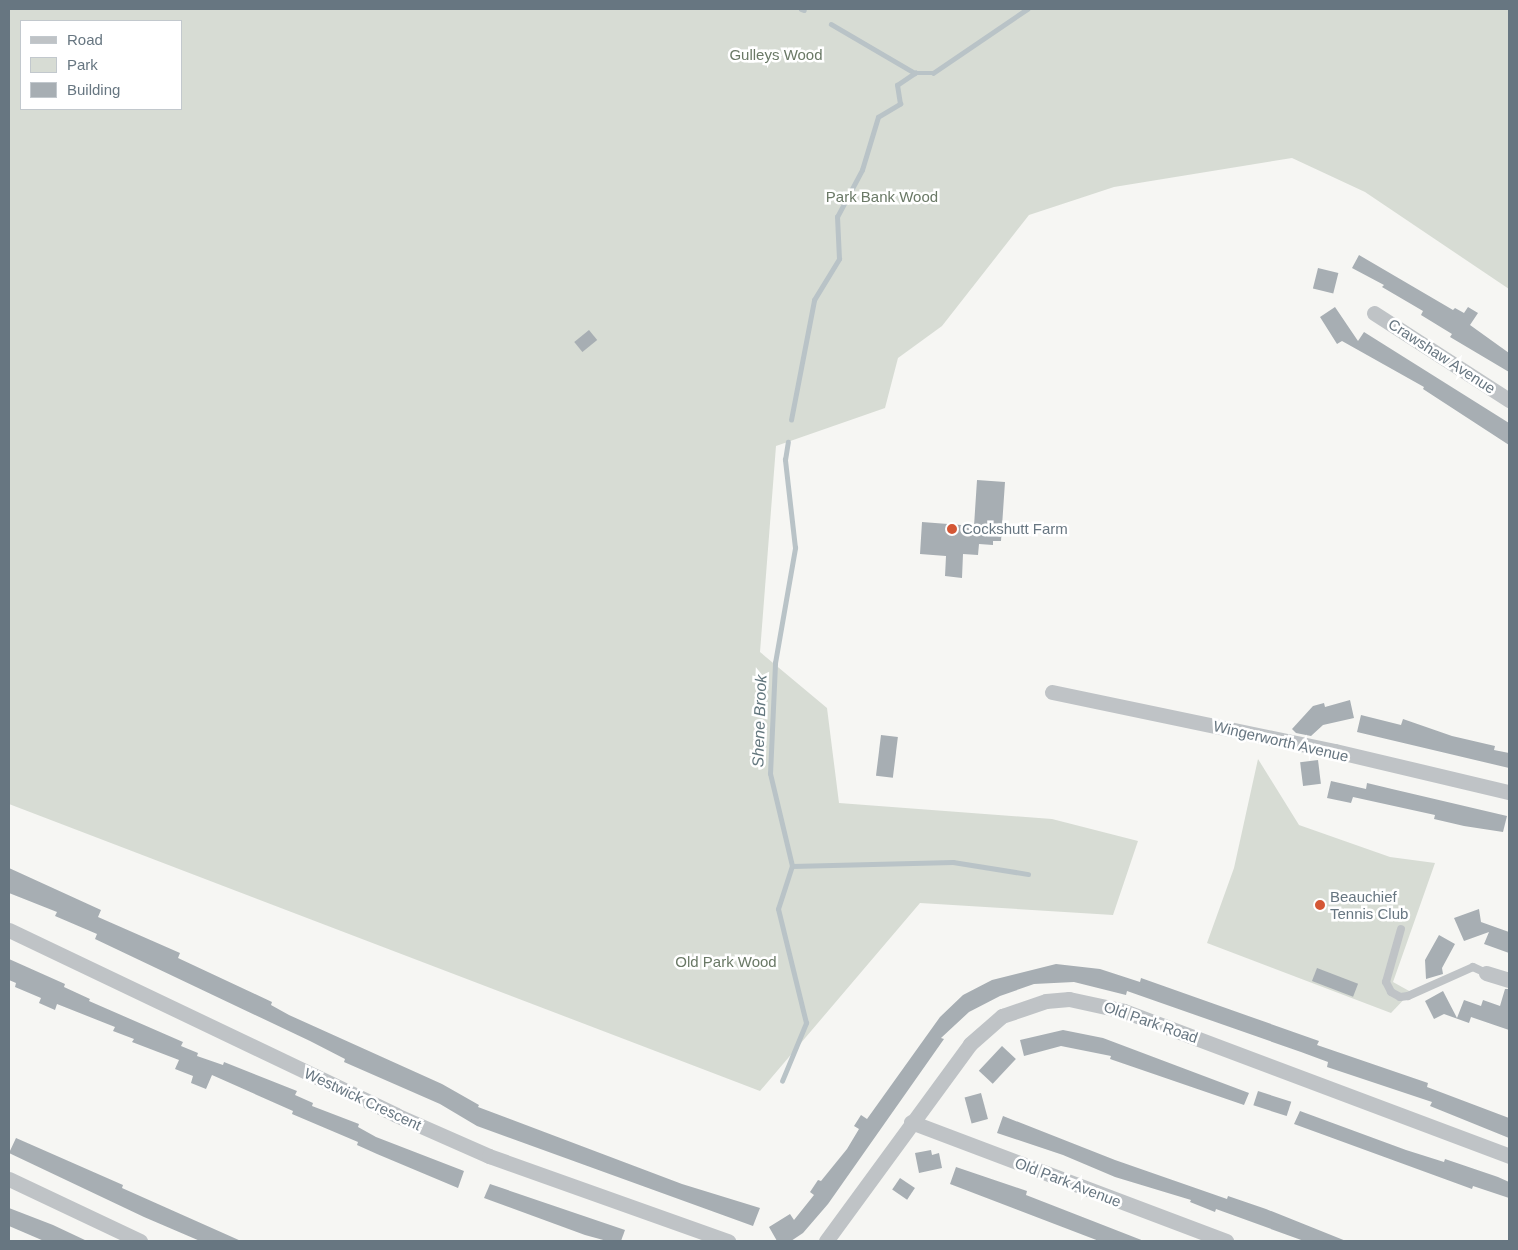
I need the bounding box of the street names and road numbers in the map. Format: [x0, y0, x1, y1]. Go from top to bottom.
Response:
street label: Crawshaw Avenue [1385, 314, 1499, 398]
street label: Wingerworth Avenue [1211, 717, 1351, 765]
street label: Old Park Road [1102, 997, 1200, 1047]
street label: Westwick Crescent [302, 1064, 424, 1134]
street label: Old Park Avenue [1012, 1153, 1124, 1211]

